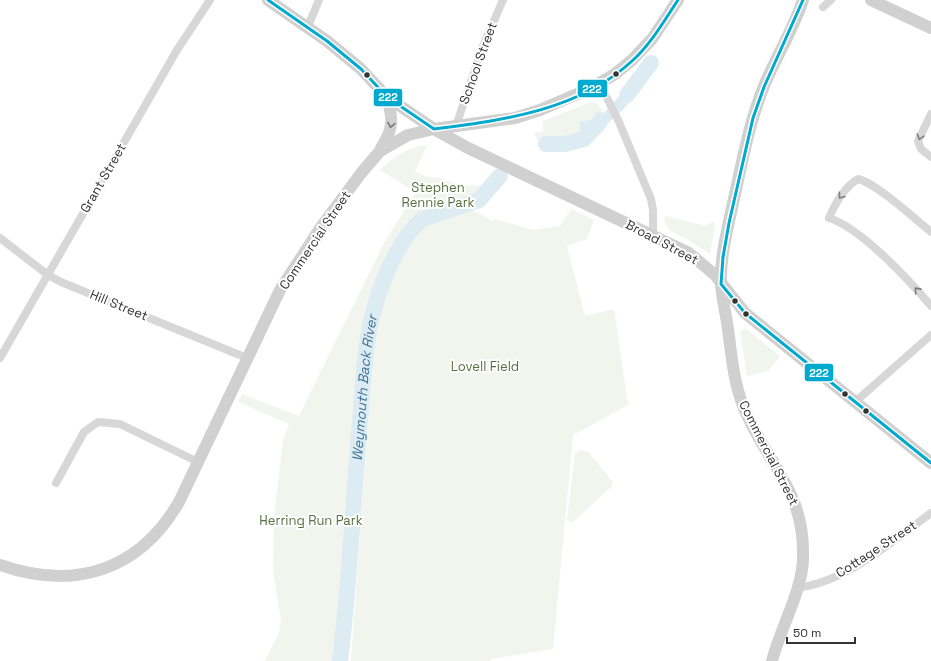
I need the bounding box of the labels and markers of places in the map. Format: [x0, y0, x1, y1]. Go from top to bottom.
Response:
unlabelled marker [611, 69, 621, 79]
unlabelled marker [362, 70, 372, 80]
unlabelled marker [730, 296, 740, 306]
unlabelled marker [741, 309, 751, 319]
unlabelled marker [840, 389, 850, 399]
unlabelled marker [861, 406, 871, 416]

